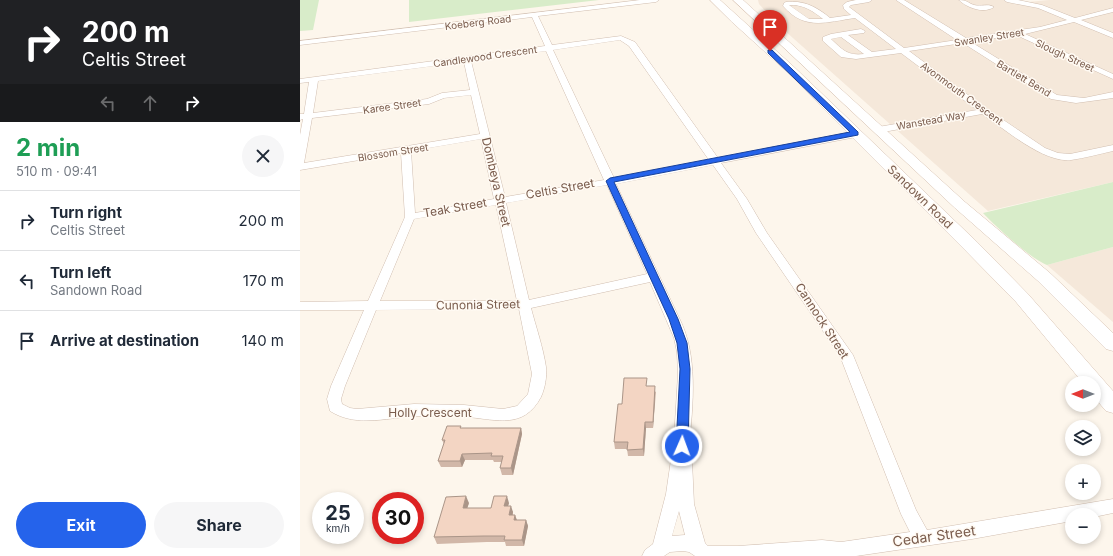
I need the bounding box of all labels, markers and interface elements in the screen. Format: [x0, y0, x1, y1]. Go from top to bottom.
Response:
pin [753, 10, 787, 51]
street label: Koeberg Road [444, 12, 512, 32]
text: 200 m [82, 15, 170, 49]
icon: right [16, 16, 68, 68]
icon: arrive [759, 16, 781, 38]
street label: Swanley Street [953, 25, 1026, 48]
street label: Slough Street [1034, 36, 1097, 74]
street label: Candlewood Crescent [432, 43, 538, 69]
text: Celtis Street [82, 49, 186, 70]
street label: Bartlett Bend [995, 57, 1053, 99]
street label: Avonmouth Crescent [918, 59, 1006, 127]
icon: left [97, 92, 119, 114]
icon: ahead [139, 92, 161, 114]
icon: right [181, 92, 203, 114]
street label: Karee Street [362, 96, 423, 116]
street label: Wanstead Way [895, 108, 967, 132]
text: 2 min [16, 133, 80, 162]
button: close [242, 135, 284, 177]
street label: Dombeya Street [479, 136, 514, 228]
street label: Blossom Street [357, 140, 430, 164]
street label: Sandown Road [885, 162, 956, 232]
text: 510 m · 09:41 [16, 163, 97, 179]
street label: Celtis Street [525, 175, 595, 202]
street label: Teak Street [422, 195, 488, 220]
text: Turn right [50, 203, 122, 222]
icon: right [16, 210, 38, 232]
text: 200 m [239, 211, 284, 230]
text: Celtis Street [50, 222, 125, 238]
text: Turn left [50, 263, 111, 282]
icon: left [16, 270, 38, 292]
text: 170 m [243, 271, 284, 290]
street label: Cannock Street [792, 280, 853, 362]
text: Sandown Road [50, 282, 142, 298]
street label: Cunonia Street [436, 296, 520, 313]
icon: arrive [16, 330, 38, 352]
text: Arrive at destination [50, 331, 199, 350]
text: 140 m [241, 331, 284, 350]
north arrow [1065, 376, 1101, 412]
map controls [1065, 376, 1101, 544]
street label: Holly Crescent [388, 405, 472, 420]
button: layers [1065, 420, 1101, 456]
position arrow [661, 425, 703, 467]
button: + [1065, 464, 1101, 500]
speed limit sign: 30 [372, 492, 424, 544]
text: 25 [325, 501, 351, 525]
button: Exit [16, 502, 146, 548]
button: Share [154, 502, 284, 548]
button: − [1065, 508, 1101, 544]
street label: Cedar Street [891, 521, 977, 550]
text: km/h [326, 522, 350, 534]

